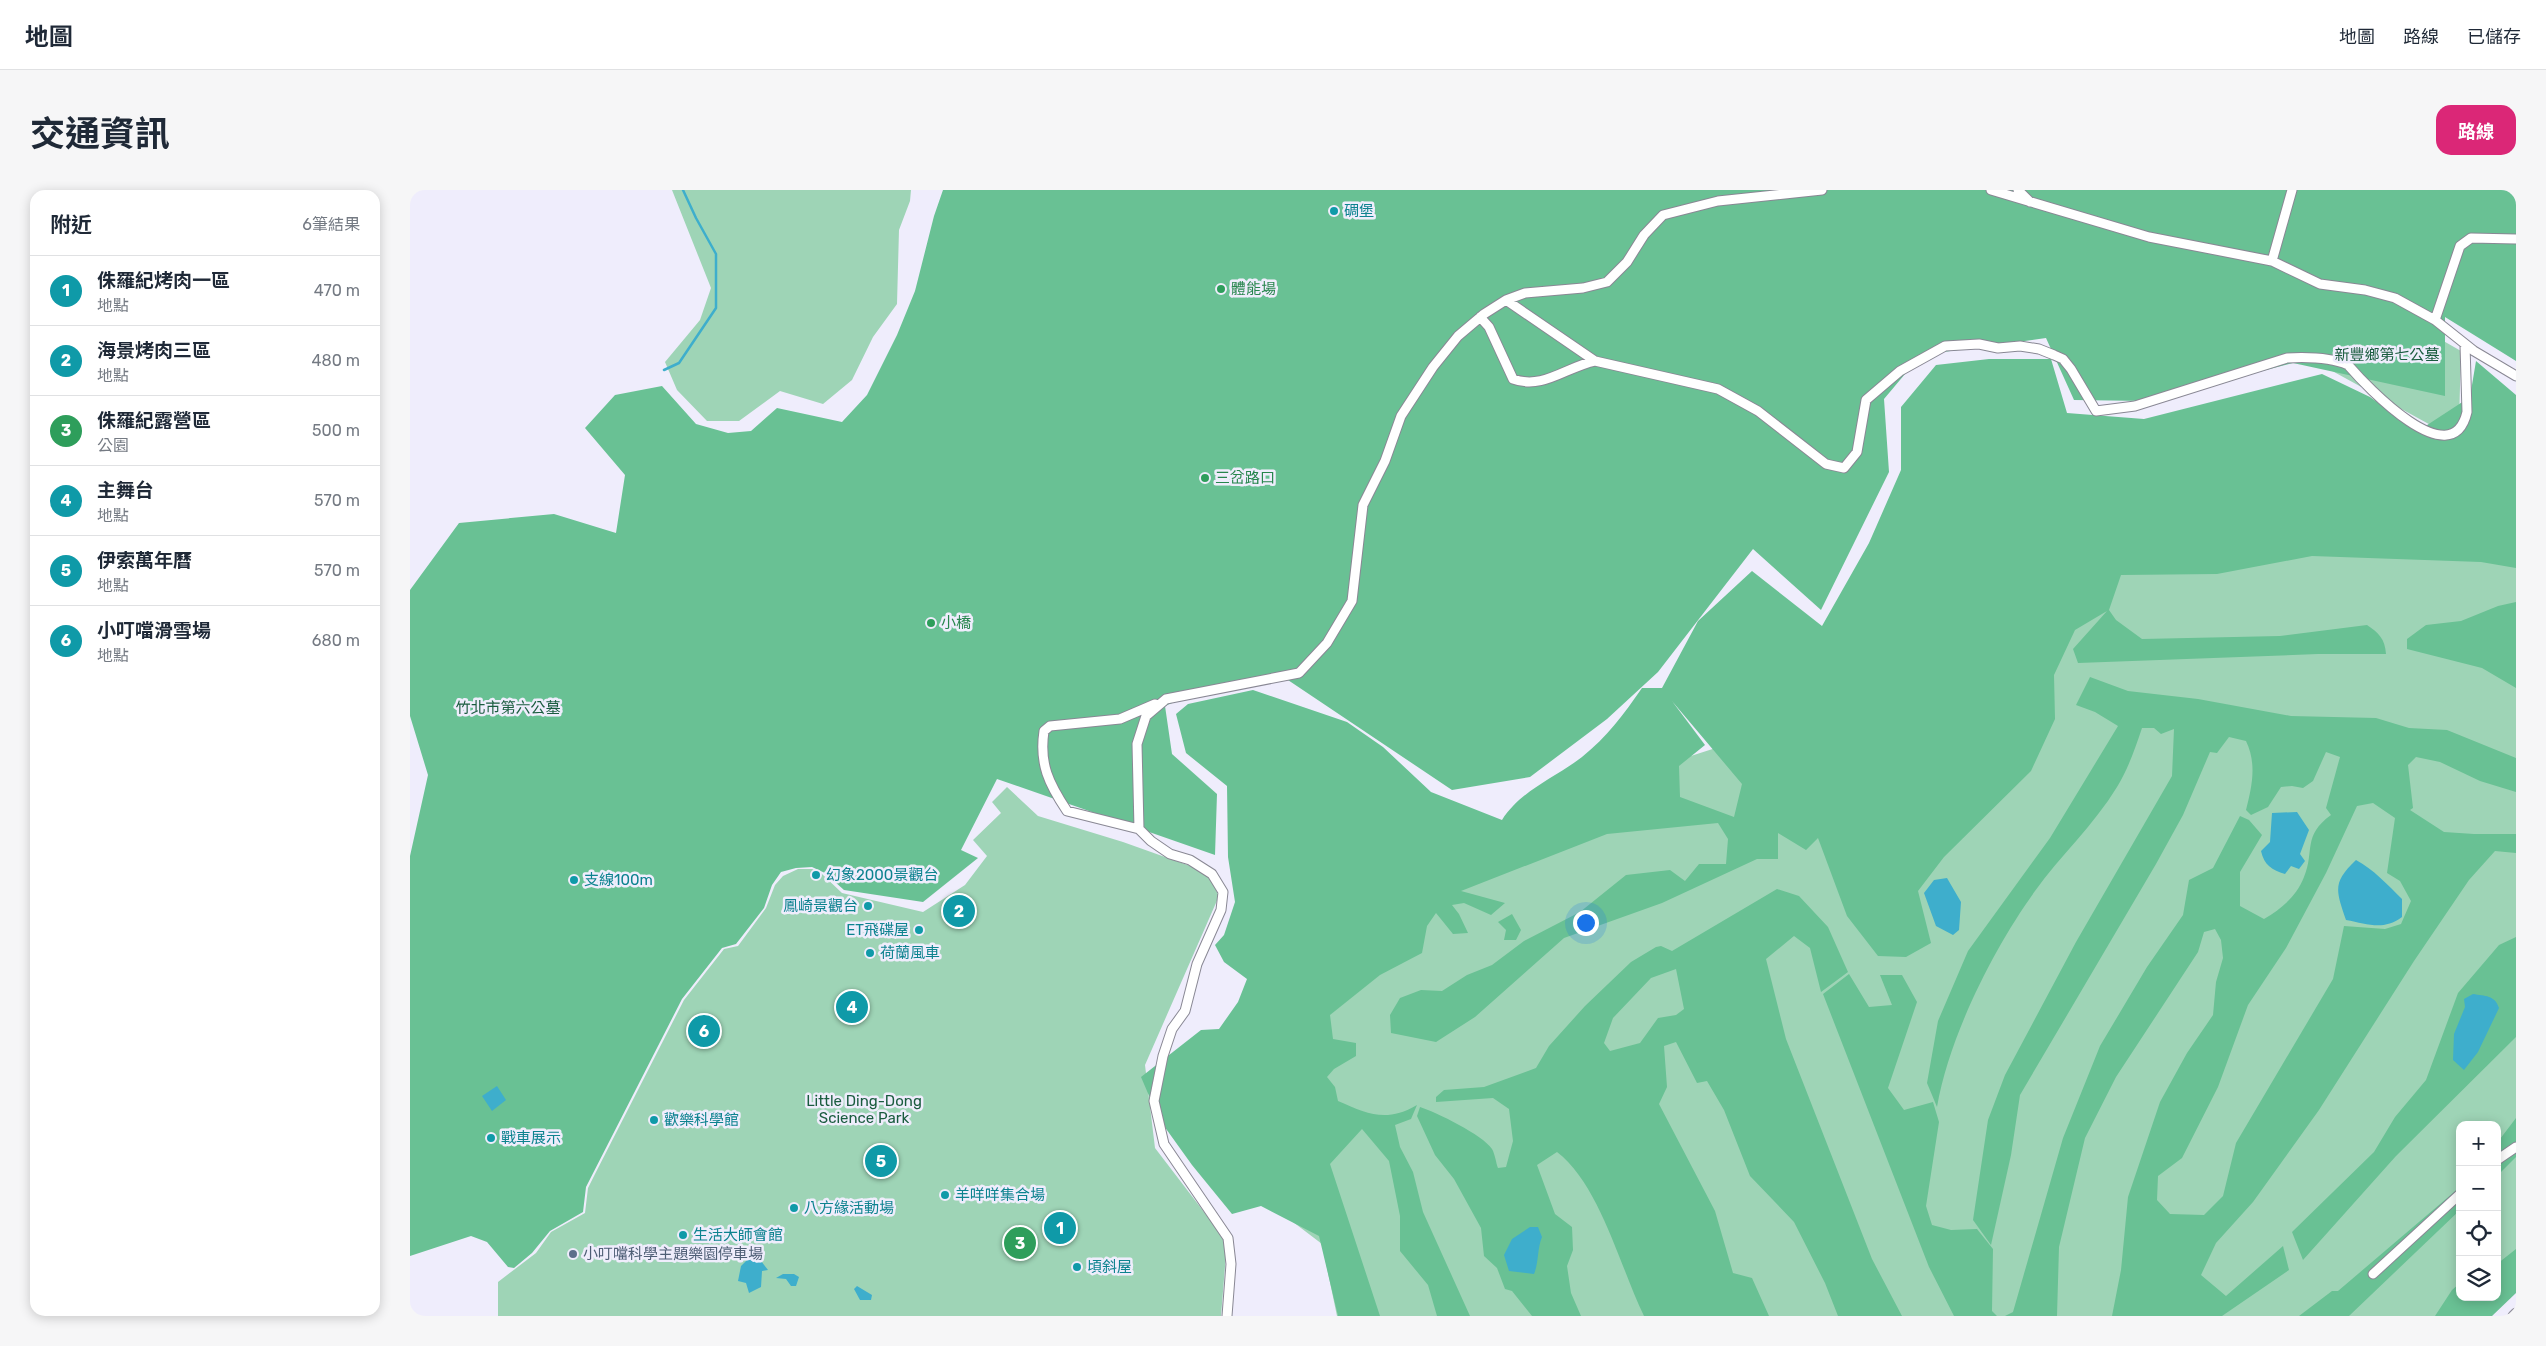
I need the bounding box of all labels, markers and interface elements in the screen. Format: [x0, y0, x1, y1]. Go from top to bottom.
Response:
text: 地圖 [25, 23, 73, 51]
text: 地圖 [2339, 26, 2375, 48]
text: 路線 [2403, 26, 2439, 48]
text: 已儲存 [2467, 26, 2521, 48]
button: 路線 [2436, 105, 2516, 155]
text: 交通資訊 [30, 113, 170, 155]
place label: 碉堡 [1344, 202, 1374, 220]
marker: 碉堡 [1328, 205, 1340, 217]
text: 附近 [50, 212, 92, 237]
text: 6筆結果 [302, 215, 360, 234]
text: 侏羅紀烤肉一區 [97, 269, 230, 292]
place label: 體能場 [1231, 280, 1276, 298]
text: 1 [62, 281, 70, 300]
text: 470 m [314, 281, 360, 300]
marker: 體能場 [1215, 283, 1227, 295]
text: 地點 [97, 296, 129, 315]
text: 海景烤肉三區 [97, 339, 211, 362]
park label: 新豐鄉第七公墓 [2334, 346, 2440, 364]
text: 2 [61, 351, 71, 370]
text: 480 m [312, 351, 360, 370]
text: 地點 [97, 366, 129, 385]
text: 侏羅紀露營區 [97, 409, 211, 432]
text: 3 [61, 421, 71, 440]
text: 500 m [312, 421, 360, 440]
text: 公園 [97, 436, 129, 455]
place label: 三岔路口 [1215, 469, 1275, 487]
marker: 三岔路口 [1199, 472, 1211, 484]
text: 主舞台 [97, 479, 154, 502]
text: 4 [61, 491, 71, 510]
text: 570 m [314, 491, 360, 510]
text: 地點 [97, 506, 129, 525]
text: 伊索萬年曆 [97, 549, 192, 572]
text: 5 [61, 561, 71, 580]
text: 570 m [314, 561, 360, 580]
text: 地點 [97, 576, 129, 595]
place label: 小橋 [941, 614, 971, 632]
marker: 小橋 [925, 617, 937, 629]
text: 小叮噹滑雪場 [97, 619, 211, 642]
text: 6 [61, 631, 71, 650]
text: 680 m [312, 631, 360, 650]
text: 地點 [97, 646, 129, 665]
park label: 竹北市第六公墓 [455, 699, 561, 717]
place label: 幻象2000景觀台 [826, 866, 938, 884]
marker: 幻象2000景觀台 [810, 869, 822, 881]
place label: 支線100m [584, 871, 653, 889]
marker: 支線100m [568, 874, 580, 886]
pin: 2 [943, 892, 975, 930]
place label: 鳳崎景觀台 [783, 897, 858, 915]
marker: 鳳崎景觀台 [862, 900, 874, 912]
your location [1573, 910, 1599, 936]
place label: ET飛碟屋 [846, 921, 909, 939]
marker: ET飛碟屋 [913, 924, 925, 936]
place label: 荷蘭風車 [880, 944, 940, 962]
marker: 荷蘭風車 [864, 947, 876, 959]
pin: 4 [836, 988, 868, 1026]
pin: 6 [688, 1012, 720, 1050]
park label: Little Ding-Dong Science Park [806, 1092, 922, 1127]
place label: 歡樂科學館 [664, 1111, 739, 1129]
marker: 歡樂科學館 [648, 1114, 660, 1126]
map controls [2456, 1121, 2501, 1301]
button: + [2456, 1121, 2501, 1166]
place label: 戰車展示 [501, 1129, 561, 1147]
marker: 戰車展示 [485, 1132, 497, 1144]
pin: 5 [865, 1142, 897, 1180]
button: − [2456, 1166, 2501, 1211]
place label: 羊咩咩集合場 [955, 1186, 1045, 1204]
marker: 羊咩咩集合場 [939, 1189, 951, 1201]
place label: 八方緣活動場 [804, 1199, 894, 1217]
marker: 八方緣活動場 [788, 1202, 800, 1214]
pin: 1 [1044, 1209, 1076, 1247]
button: locate [2456, 1211, 2501, 1256]
pin: 3 [1004, 1224, 1036, 1262]
place label: 生活大師會館 [693, 1226, 783, 1244]
marker: 生活大師會館 [677, 1229, 689, 1241]
place label: 小叮噹科學主題樂園停車場 [583, 1245, 763, 1263]
marker: 小叮噹科學主題樂園停車場 [567, 1248, 579, 1260]
button: layers [2456, 1256, 2501, 1301]
place label: 頃斜屋 [1087, 1258, 1132, 1276]
marker: 頃斜屋 [1071, 1261, 1083, 1273]

